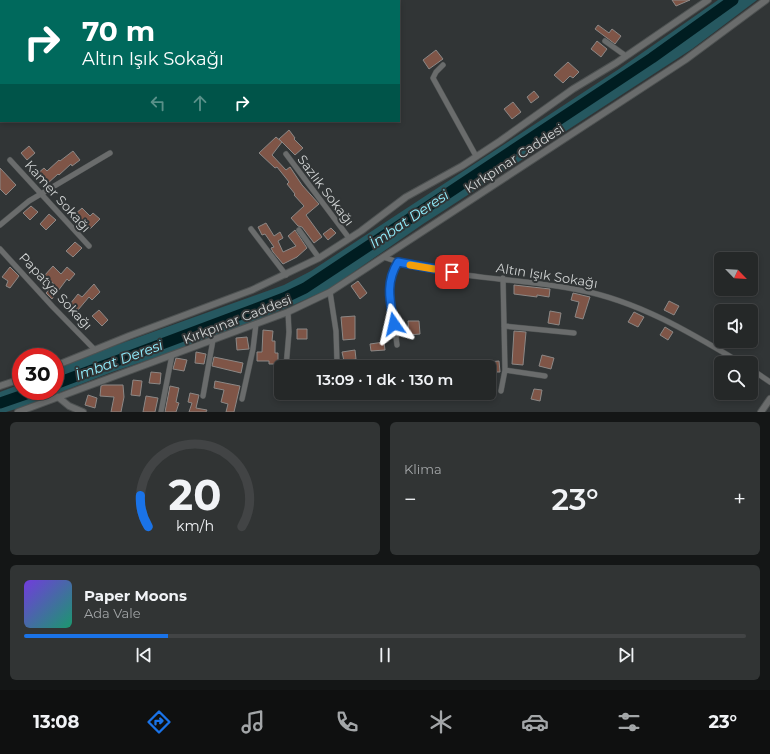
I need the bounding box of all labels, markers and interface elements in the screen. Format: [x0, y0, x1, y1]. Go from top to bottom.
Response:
text: 70 m [82, 14, 155, 48]
icon: right [16, 16, 68, 68]
text: Altın Işık Sokağı [82, 48, 224, 70]
icon: left [147, 92, 169, 114]
icon: ahead [189, 92, 211, 114]
icon: right [231, 92, 253, 114]
street label: Kırkpınar Caddesi [461, 120, 567, 196]
street label: Sazlık Sokağı [294, 151, 358, 229]
street label: Kamer Sokağı [22, 157, 94, 235]
water label: İmbat Deresi [366, 186, 452, 252]
street label: Papatya Sokağı [16, 249, 96, 333]
north arrow [714, 252, 758, 296]
map controls [714, 252, 758, 400]
pin [435, 255, 469, 289]
street label: Altın Işık Sokağı [495, 259, 599, 291]
icon: arrive [441, 261, 463, 283]
street label: Kırkpınar Caddesi [180, 291, 294, 347]
position arrow [373, 303, 415, 345]
button: sound [714, 304, 758, 348]
water label: İmbat Deresi [73, 336, 165, 384]
speed limit sign: 30 [12, 348, 64, 400]
button: search [714, 356, 758, 400]
text: 13:09 · 1 dk · 130 m [317, 370, 453, 389]
text: Klima [404, 461, 442, 477]
text: 20 [169, 469, 221, 519]
text: 23° [551, 481, 599, 518]
text: − [404, 486, 417, 513]
text: + [733, 486, 746, 513]
text: km/h [176, 516, 214, 534]
text: Paper Moons [84, 586, 187, 605]
text: Ada Vale [84, 605, 141, 621]
icon: previous [133, 644, 155, 666]
icon: pause [374, 644, 396, 666]
icon: next [615, 644, 637, 666]
icon: directions [145, 708, 173, 736]
icon: music [239, 708, 267, 736]
icon: phone [333, 708, 361, 736]
icon: climate [427, 708, 455, 736]
icon: car [521, 708, 549, 736]
icon: filters [615, 708, 643, 736]
text: 13:08 [33, 711, 79, 733]
text: 23° [708, 711, 737, 733]

